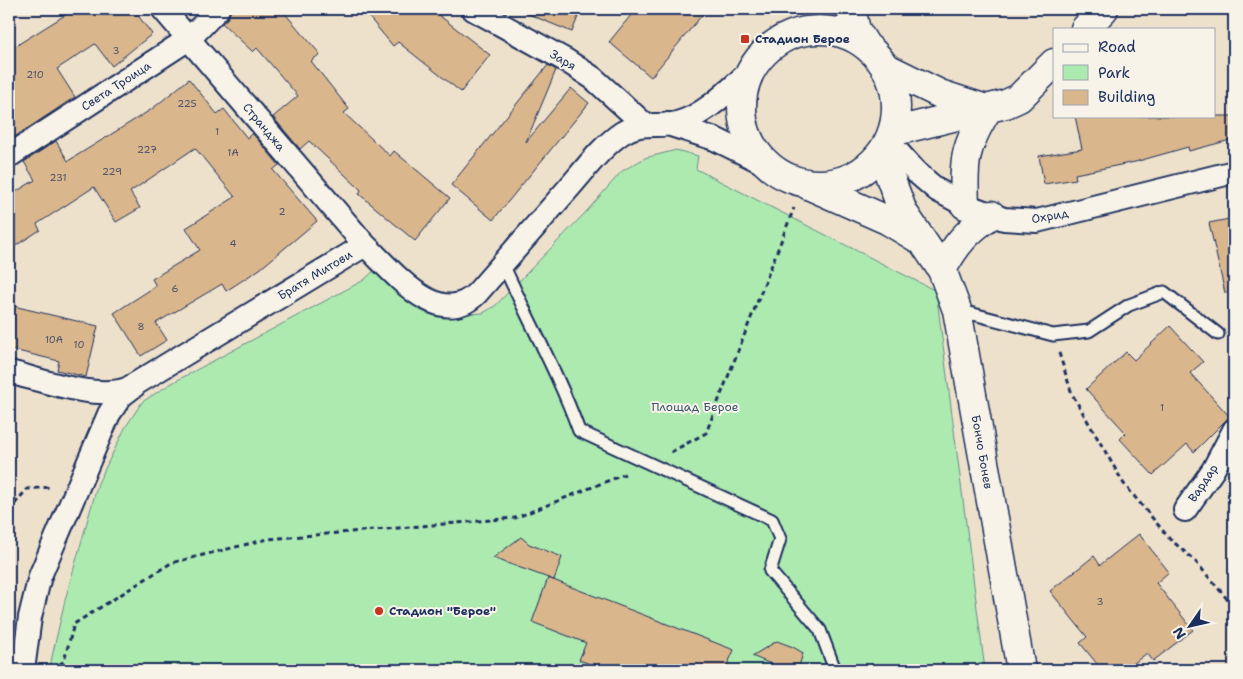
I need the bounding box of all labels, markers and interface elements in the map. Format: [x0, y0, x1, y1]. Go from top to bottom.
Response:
legend [1053, 28, 1216, 118]
place label: Стадион Берое [755, 31, 850, 47]
marker: Стадион Берое [739, 33, 751, 45]
text: Road [1098, 37, 1136, 57]
house number: 3 [113, 44, 120, 57]
street label: Заря [547, 46, 579, 74]
street label: Света Троица [78, 57, 154, 114]
text: Park [1098, 63, 1130, 83]
house number: 210 [26, 68, 44, 81]
text: Building [1098, 87, 1155, 107]
house number: 225 [177, 97, 197, 110]
street label: Странджа [239, 100, 289, 155]
house number: 1 [215, 125, 219, 138]
house number: 227 [137, 143, 157, 156]
house number: 1А [227, 146, 239, 159]
house number: 229 [102, 165, 122, 178]
house number: 231 [49, 171, 67, 184]
house number: 2 [279, 205, 286, 218]
street label: Охрид [1030, 205, 1070, 227]
house number: 4 [230, 237, 237, 250]
street label: Братя Митови [275, 246, 355, 304]
house number: 6 [172, 282, 179, 295]
house number: 8 [138, 320, 145, 333]
house number: 10A [45, 333, 63, 346]
house number: 10 [74, 338, 84, 351]
park label: Площад Берое [651, 399, 739, 415]
house number: 1 [1160, 401, 1164, 414]
street label: Бончо Бонев [968, 414, 996, 490]
street label: Вардар [1184, 461, 1222, 505]
house number: 3 [1097, 595, 1104, 608]
north arrow [1166, 602, 1216, 652]
place label: Стадион "Берое" [389, 603, 496, 619]
marker: Стадион "Берое" [373, 605, 385, 617]
text: N [1169, 624, 1190, 643]

